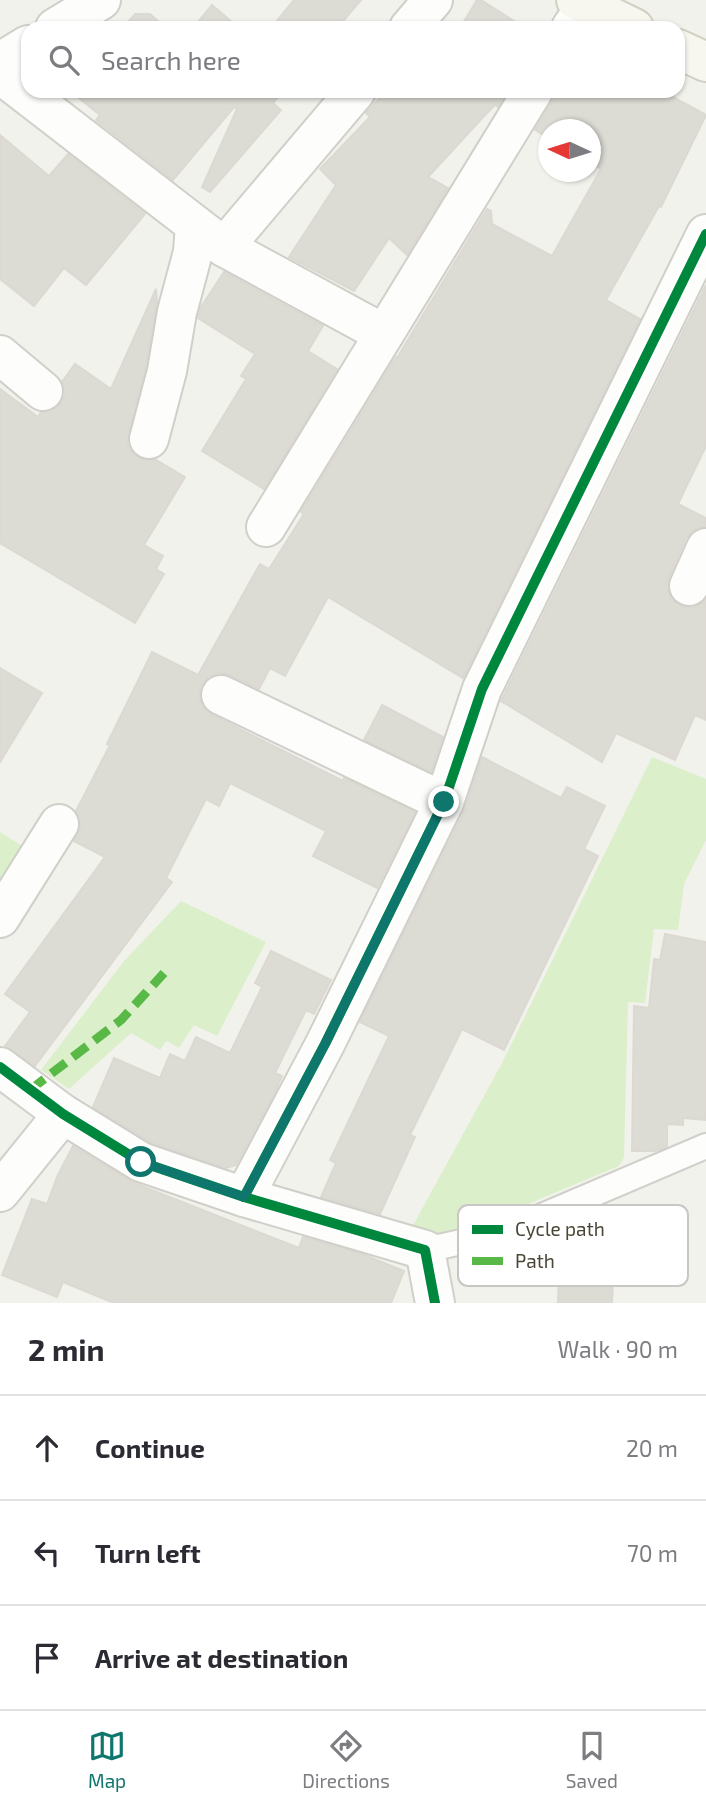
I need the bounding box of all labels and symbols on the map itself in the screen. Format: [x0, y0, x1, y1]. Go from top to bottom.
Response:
north arrow [538, 119, 601, 182]
route end [428, 786, 459, 817]
route start [125, 1146, 156, 1177]
legend [458, 1205, 688, 1286]
text: Cycle path [515, 1217, 605, 1240]
text: Path [515, 1249, 555, 1272]

